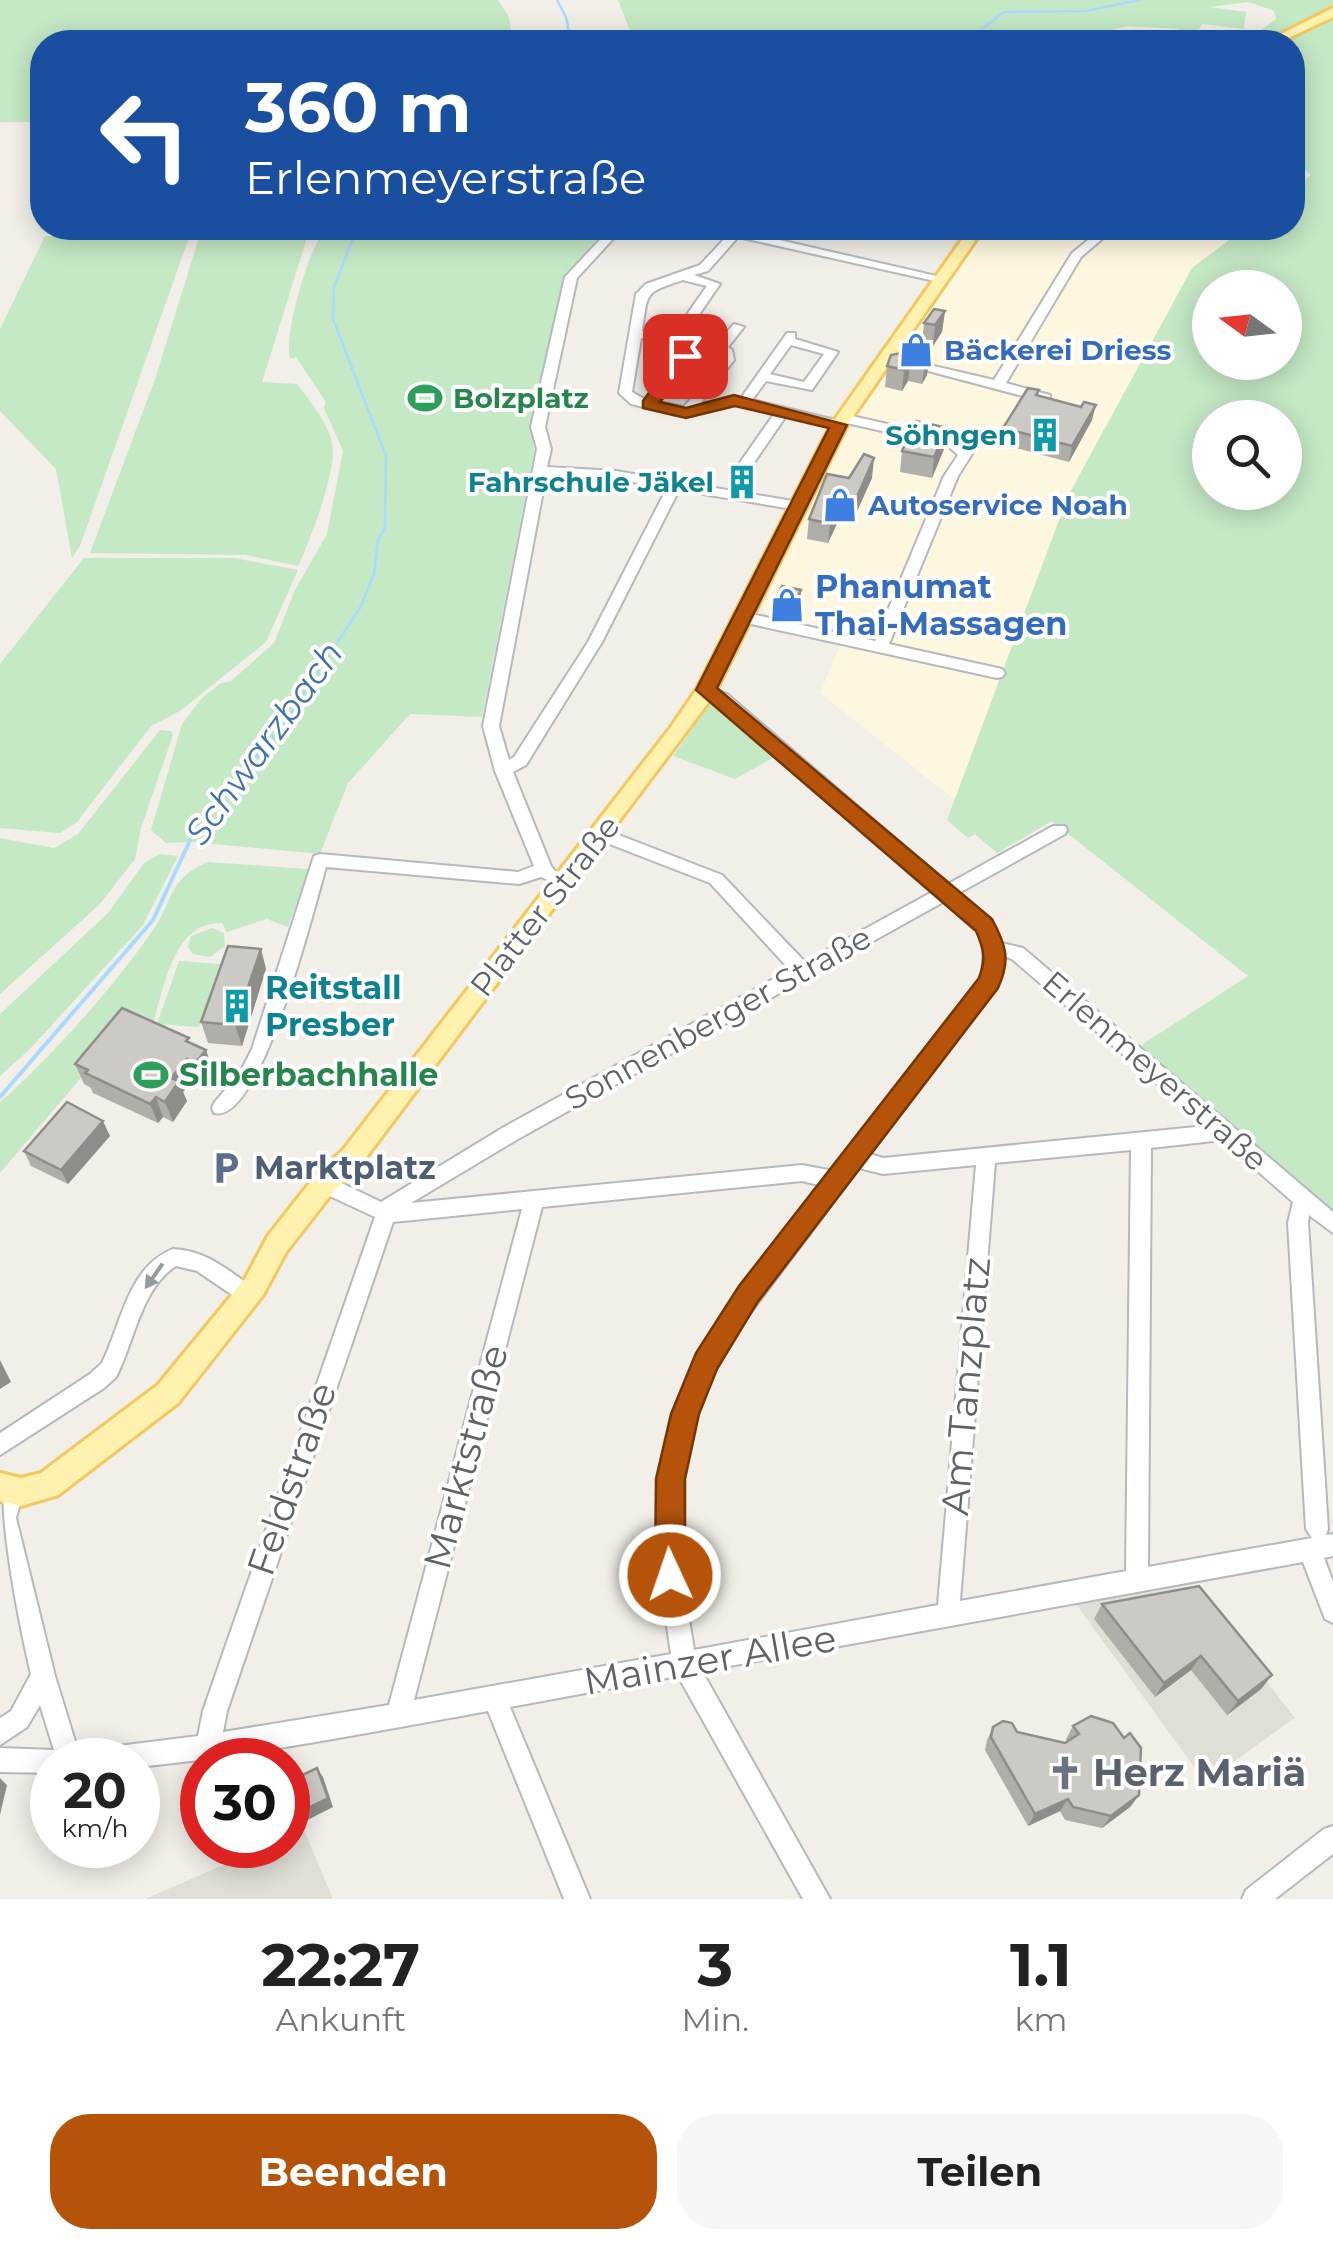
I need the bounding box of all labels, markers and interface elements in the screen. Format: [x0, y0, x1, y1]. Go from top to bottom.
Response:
text: 360 m [245, 64, 472, 150]
icon: left [80, 70, 210, 200]
text: Erlenmeyerstraße [245, 150, 646, 205]
north arrow [1192, 270, 1302, 380]
map controls [1192, 270, 1302, 510]
pin [643, 314, 728, 399]
icon: arrive [658, 329, 713, 384]
shop icon: Bäckerei Driess [897, 331, 935, 369]
place label: Bäckerei Driess [944, 333, 1172, 367]
sports icon: Bolzplatz [406, 379, 444, 417]
place label: Bolzplatz [453, 381, 589, 415]
button: search [1192, 400, 1302, 510]
building icon: Söhngen [1026, 416, 1064, 454]
place label: Söhngen [885, 418, 1017, 452]
building icon: Fahrschule Jäkel [723, 463, 761, 501]
place label: Fahrschule Jäkel [468, 465, 714, 499]
shop icon: Autoservice Noah [821, 486, 859, 524]
place label: Autoservice Noah [867, 488, 1128, 522]
place label: Phanumat Thai-Massagen [815, 567, 1067, 643]
shop icon: Phanumat Thai-Massagen [768, 586, 806, 624]
water label: Schwarzbach [175, 633, 352, 853]
street label: Platter Straße [462, 807, 628, 1004]
street label: Sonnenberger Straße [558, 917, 878, 1118]
street label: Erlenmeyerstraße [1035, 962, 1276, 1179]
place label: Reitstall Presber [265, 968, 402, 1044]
building icon: Reitstall Presber [218, 987, 256, 1025]
place label: Silberbachhalle [179, 1055, 439, 1094]
sports icon: Silberbachhalle [132, 1056, 170, 1094]
place label: Marktplatz [254, 1148, 436, 1187]
parking icon: Marktplatz [207, 1149, 245, 1187]
street label: Am Tanzplatz [931, 1255, 1000, 1517]
one-way arrow [144, 1262, 164, 1289]
street label: Marktstraße [413, 1340, 518, 1574]
street label: Feldstraße [237, 1376, 346, 1581]
position arrow [618, 1523, 722, 1627]
street label: Mainzer Allee [580, 1614, 840, 1705]
speed limit sign: 30 [180, 1738, 310, 1868]
place label: Herz Mariä [1093, 1749, 1306, 1796]
church icon: Herz Mariä [1046, 1754, 1084, 1792]
text: 20 [63, 1760, 127, 1821]
text: km/h [62, 1813, 128, 1843]
text: 22:27 [261, 1928, 420, 2001]
text: 3 [697, 1928, 733, 2001]
text: 1.1 [1010, 1928, 1072, 2001]
text: Ankunft [276, 2000, 406, 2039]
text: Min. [681, 2000, 749, 2039]
text: km [1015, 2000, 1067, 2039]
button: Beenden [50, 2114, 657, 2229]
button: Teilen [677, 2114, 1283, 2229]

